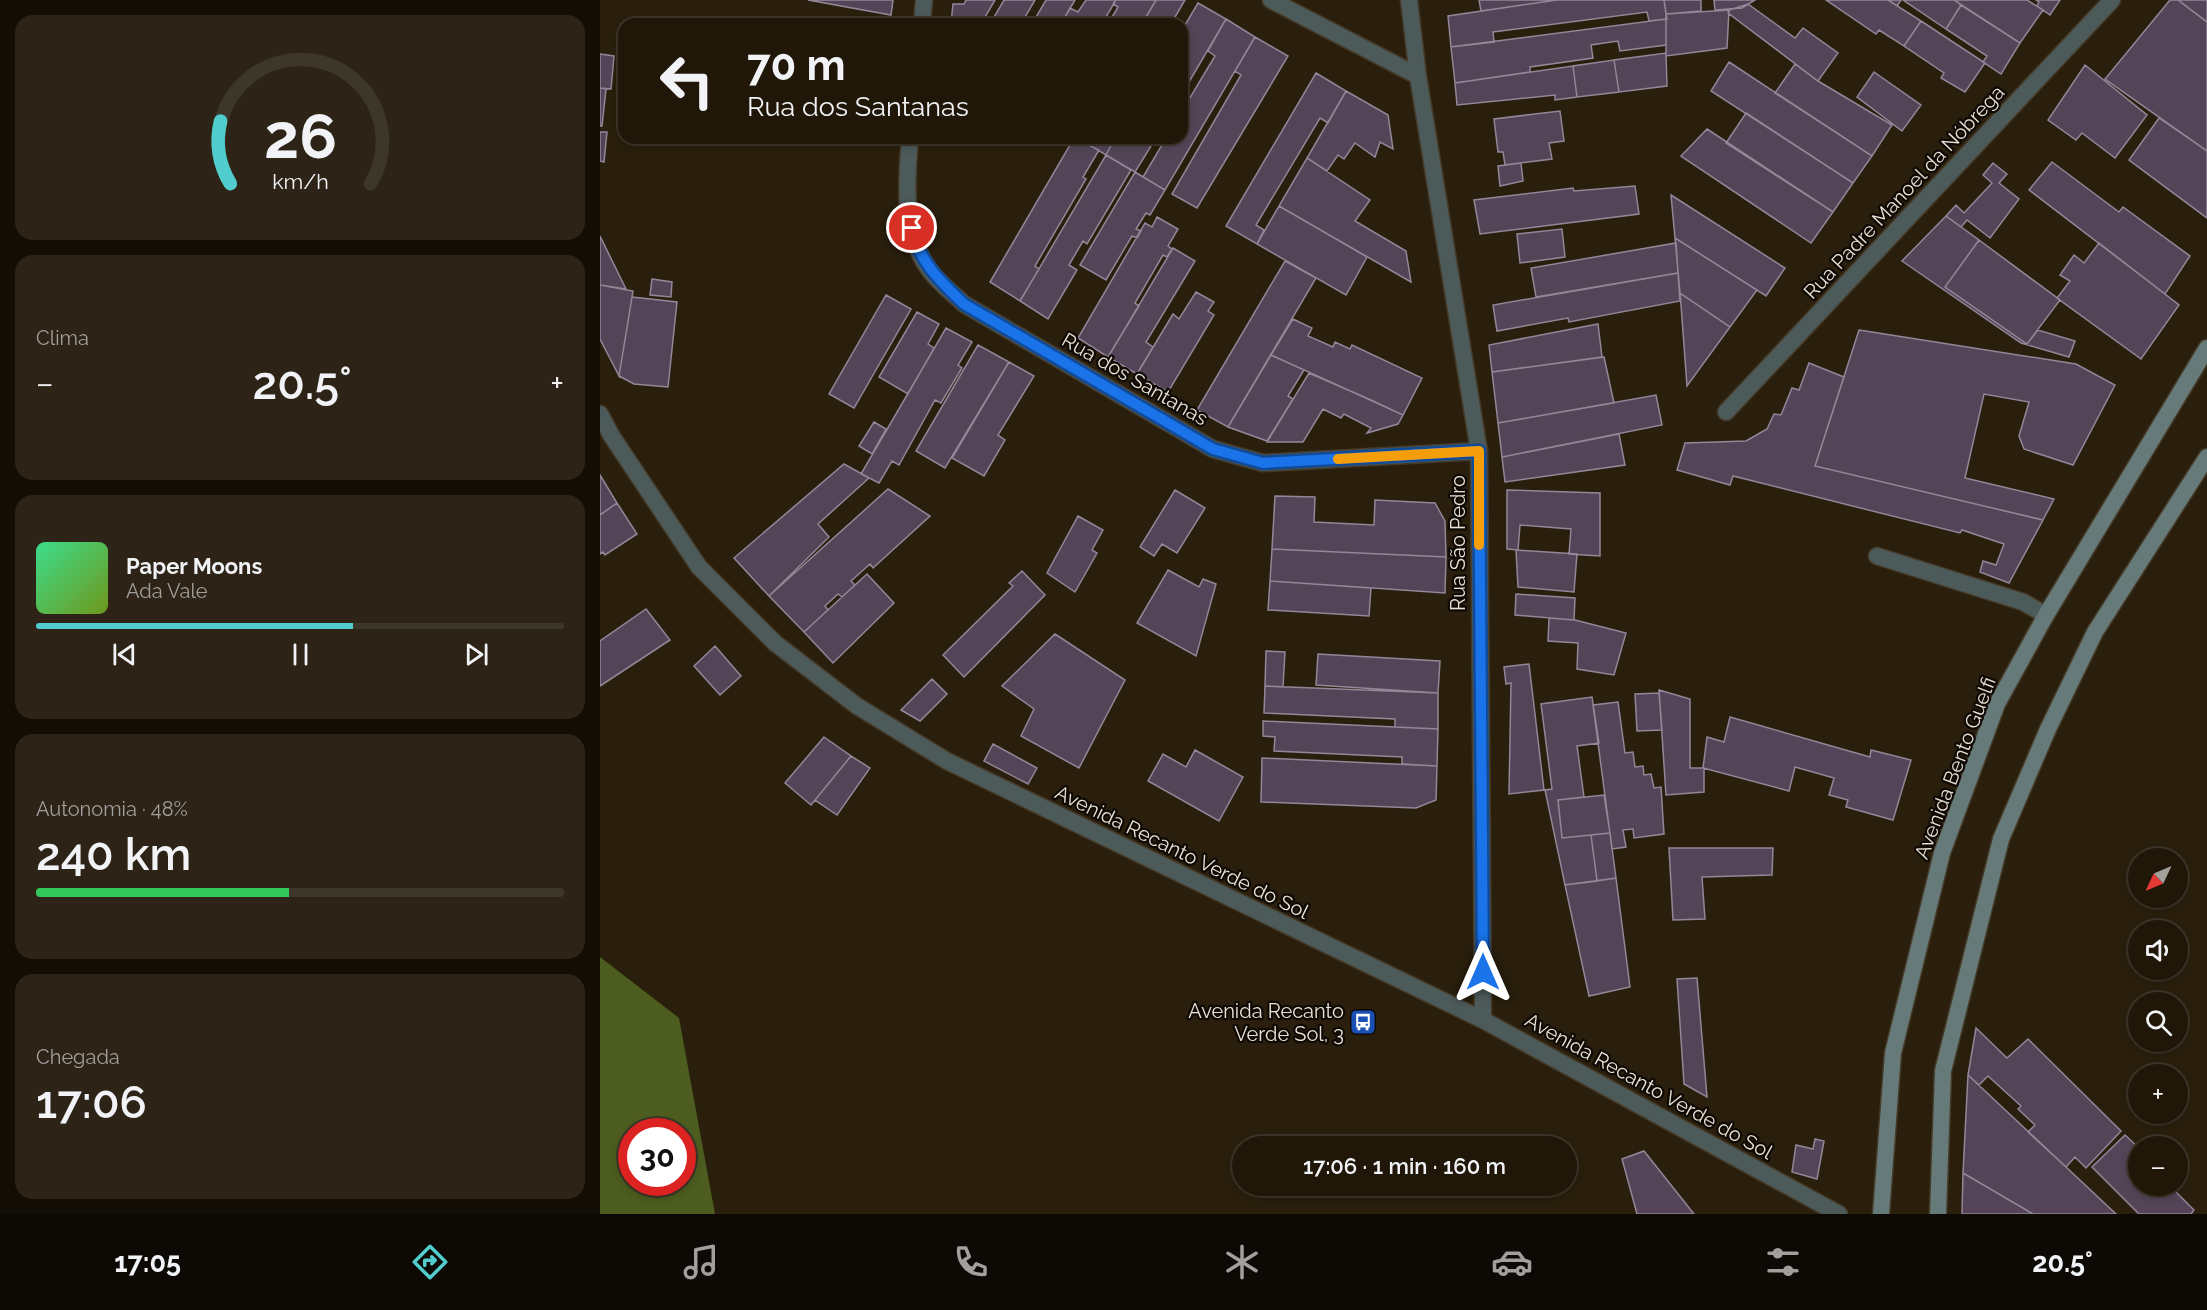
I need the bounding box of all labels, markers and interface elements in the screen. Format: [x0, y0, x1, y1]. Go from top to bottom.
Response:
text: 70 m [747, 41, 846, 90]
icon: left [648, 42, 726, 120]
street label: Rua Padre Manoel da Nóbrega [1799, 80, 2009, 304]
text: Rua dos Santanas [747, 91, 969, 122]
text: 26 [263, 100, 337, 174]
text: km/h [272, 170, 328, 195]
pin [886, 202, 937, 253]
icon: arrive [895, 211, 928, 244]
text: Clima [36, 326, 89, 350]
street label: Rua dos Santanas [1058, 328, 1212, 430]
text: 20.5° [252, 357, 352, 410]
text: − [36, 364, 54, 403]
text: + [550, 364, 564, 403]
street label: Rua São Pedro [1446, 475, 1470, 611]
text: Paper Moons [126, 553, 262, 579]
text: Ada Vale [126, 579, 208, 603]
icon: previous [108, 638, 141, 671]
icon: pause [284, 638, 317, 671]
icon: next [460, 638, 493, 671]
street label: Avenida Bento Guelfi [1909, 674, 2001, 862]
street label: Avenida Recanto Verde do Sol [1051, 780, 1313, 924]
text: Autonomia · 48% [36, 797, 188, 821]
text: 240 km [36, 828, 191, 881]
north arrow [2128, 848, 2188, 908]
map controls [2128, 848, 2188, 1196]
button: sound [2128, 920, 2188, 980]
position arrow [1451, 940, 1515, 1004]
button: search [2128, 992, 2188, 1052]
place label: Avenida Recanto Verde Sol, 3 [1188, 999, 1344, 1046]
bus stop icon: Avenida Recanto Verde Sol, 3 [1348, 1007, 1378, 1037]
street label: Avenida Recanto Verde do Sol [1521, 1008, 1777, 1164]
text: Chegada [36, 1045, 120, 1069]
button: + [2128, 1064, 2188, 1124]
text: 17:06 [36, 1076, 147, 1129]
speed limit sign: 30 [618, 1118, 696, 1196]
button: − [2128, 1136, 2188, 1196]
text: 17:06 · 1 min · 160 m [1303, 1153, 1506, 1179]
icon: directions [409, 1241, 451, 1283]
icon: music [680, 1241, 722, 1283]
icon: phone [950, 1241, 992, 1283]
icon: climate [1221, 1241, 1263, 1283]
icon: car [1491, 1241, 1533, 1283]
icon: filters [1762, 1241, 1804, 1283]
text: 17:05 [114, 1247, 181, 1278]
text: 20.5° [2032, 1247, 2093, 1278]

